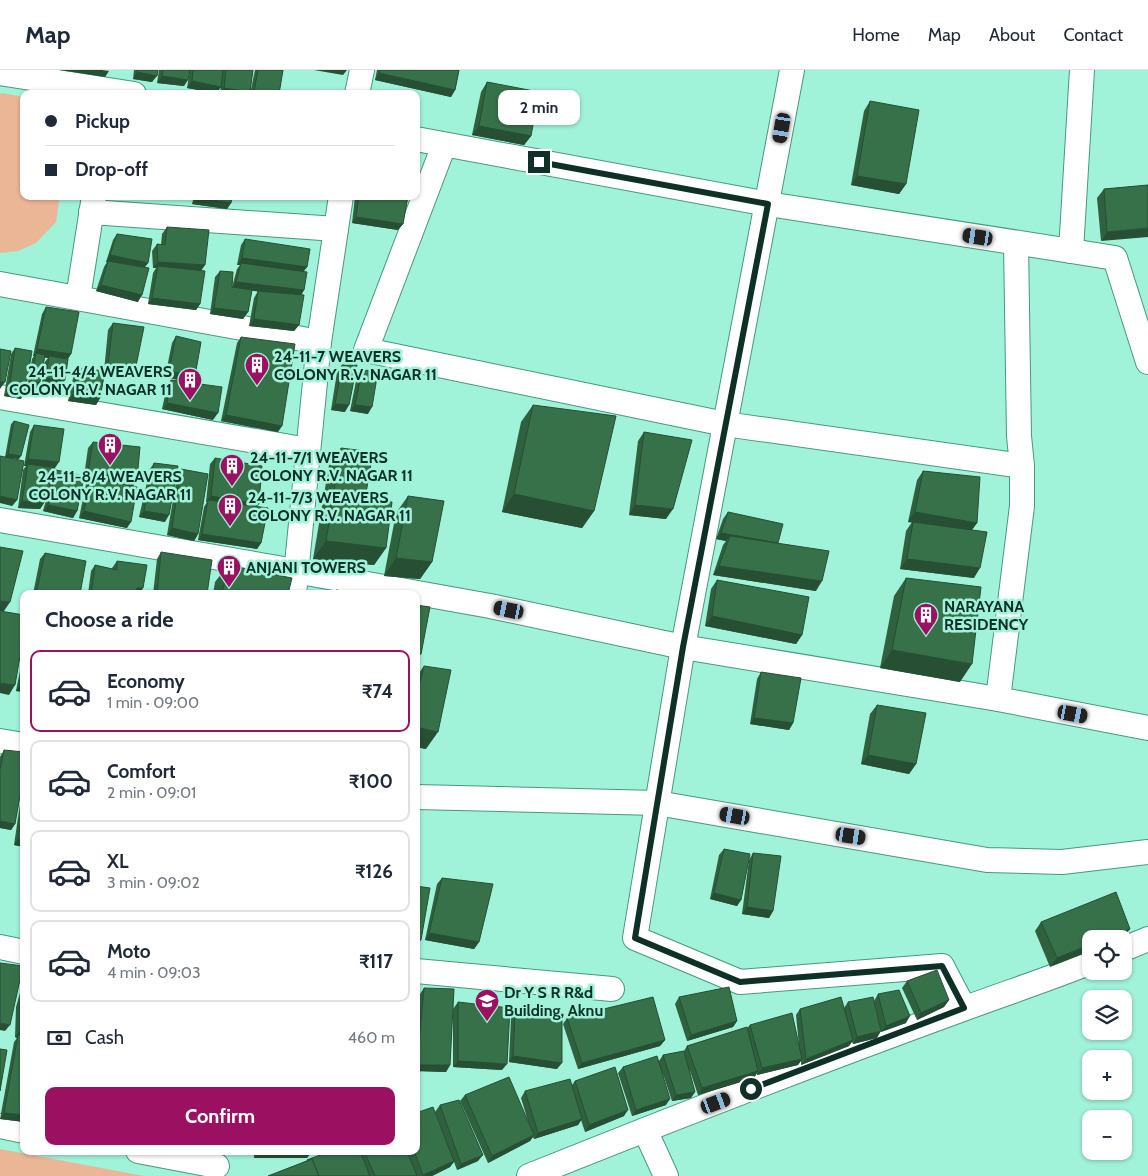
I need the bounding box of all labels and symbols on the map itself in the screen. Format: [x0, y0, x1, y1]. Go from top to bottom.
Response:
callout: 2 min [498, 89, 580, 124]
car [772, 112, 791, 144]
route end [528, 151, 550, 173]
car [962, 227, 993, 247]
place label: 24-11-7 WEAVERS COLONY R.V. NAGAR 11 [274, 347, 437, 384]
building icon: 24-11-7 WEAVERS COLONY R.V. NAGAR 11 [244, 352, 270, 386]
place label: 24-11-4/4 WEAVERS COLONY R.V. NAGAR 11 [9, 362, 172, 399]
building icon: 24-11-4/4 WEAVERS COLONY R.V. NAGAR 11 [177, 367, 203, 401]
building icon: 24-11-8/4 WEAVERS COLONY R.V. NAGAR 11 [97, 432, 123, 466]
place label: 24-11-7/1 WEAVERS COLONY R.V. NAGAR 11 [250, 448, 413, 485]
building icon: 24-11-7/1 WEAVERS COLONY R.V. NAGAR 11 [219, 453, 245, 487]
place label: 24-11-8/4 WEAVERS COLONY R.V. NAGAR 11 [29, 467, 191, 504]
place label: 24-11-7/3 WEAVERS COLONY R.V. NAGAR 11 [248, 488, 411, 525]
building icon: 24-11-7/3 WEAVERS COLONY R.V. NAGAR 11 [217, 493, 243, 527]
building icon: ANJANI TOWERS [216, 554, 242, 588]
place label: ANJANI TOWERS [246, 558, 366, 577]
place label: NARAYANA RESIDENCY [944, 597, 1029, 634]
car [492, 600, 525, 620]
building icon: NARAYANA RESIDENCY [913, 602, 939, 636]
car [1056, 704, 1089, 724]
car [718, 806, 751, 826]
car [835, 826, 866, 846]
place label: Dr Y S R R&d Building, Aknu [504, 983, 603, 1020]
school or university icon: Dr Y S R R&d Building, Aknu [474, 988, 500, 1022]
route start [740, 1078, 762, 1100]
car [699, 1091, 732, 1115]

